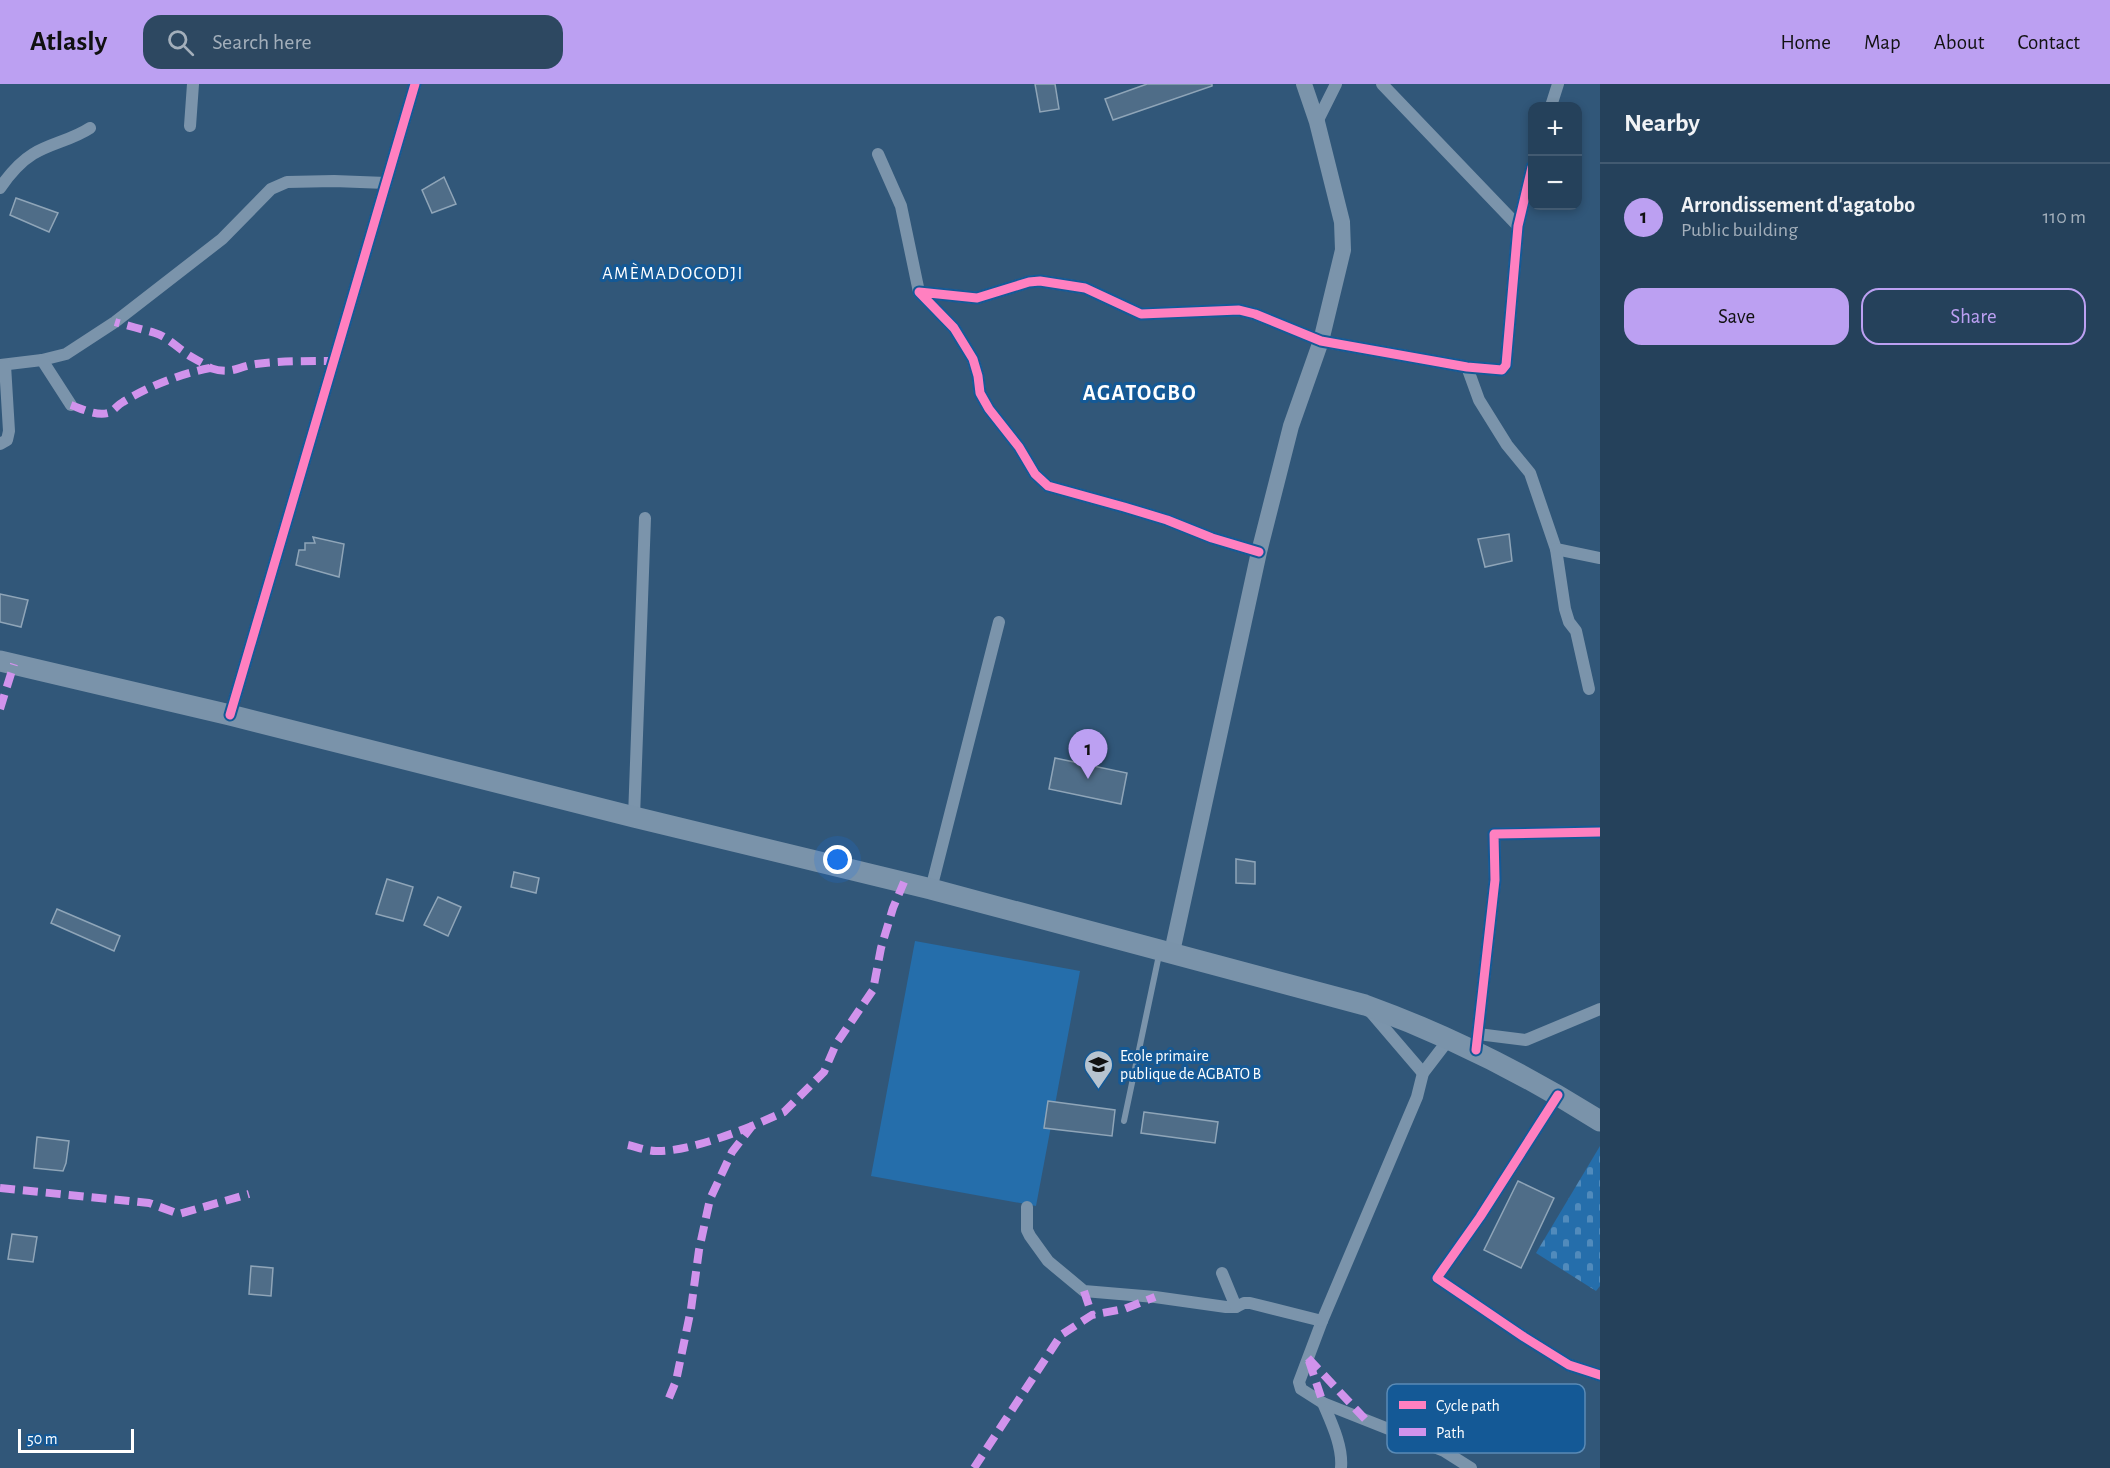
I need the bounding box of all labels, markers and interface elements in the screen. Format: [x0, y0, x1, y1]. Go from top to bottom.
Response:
search box [143, 15, 563, 69]
icon: search [164, 26, 197, 59]
text: Atlasly [30, 28, 107, 56]
text: Search here [212, 31, 312, 53]
text: Home [1780, 32, 1831, 53]
text: Map [1864, 32, 1901, 53]
text: About [1934, 32, 1984, 53]
text: Contact [2017, 32, 2080, 53]
map controls [1528, 102, 1582, 210]
button: + [1528, 102, 1582, 156]
text: Nearby [1624, 110, 1700, 136]
button: − [1528, 156, 1582, 210]
text: Arrondissement d'agatobo [1681, 194, 1915, 216]
text: 1 [1640, 207, 1647, 227]
text: 110 m [2042, 207, 2086, 227]
text: Public building [1681, 220, 1798, 240]
district label: AMÈMADOCODJI [602, 262, 744, 283]
button: Save [1624, 288, 1849, 345]
button: Share [1861, 288, 2086, 345]
district label: AGATOGBO [1083, 382, 1197, 404]
pin: 1 [1068, 730, 1108, 779]
your location [823, 845, 852, 874]
school or university icon: Ecole primaire publique de AGBATO B [1083, 1048, 1115, 1090]
place label: Ecole primaire publique de AGBATO B [1120, 1048, 1261, 1082]
legend [1387, 1384, 1585, 1453]
text: Cycle path [1436, 1398, 1500, 1415]
text: Path [1436, 1425, 1465, 1441]
scale bar [18, 1426, 134, 1454]
text: 50 m [27, 1431, 58, 1447]

